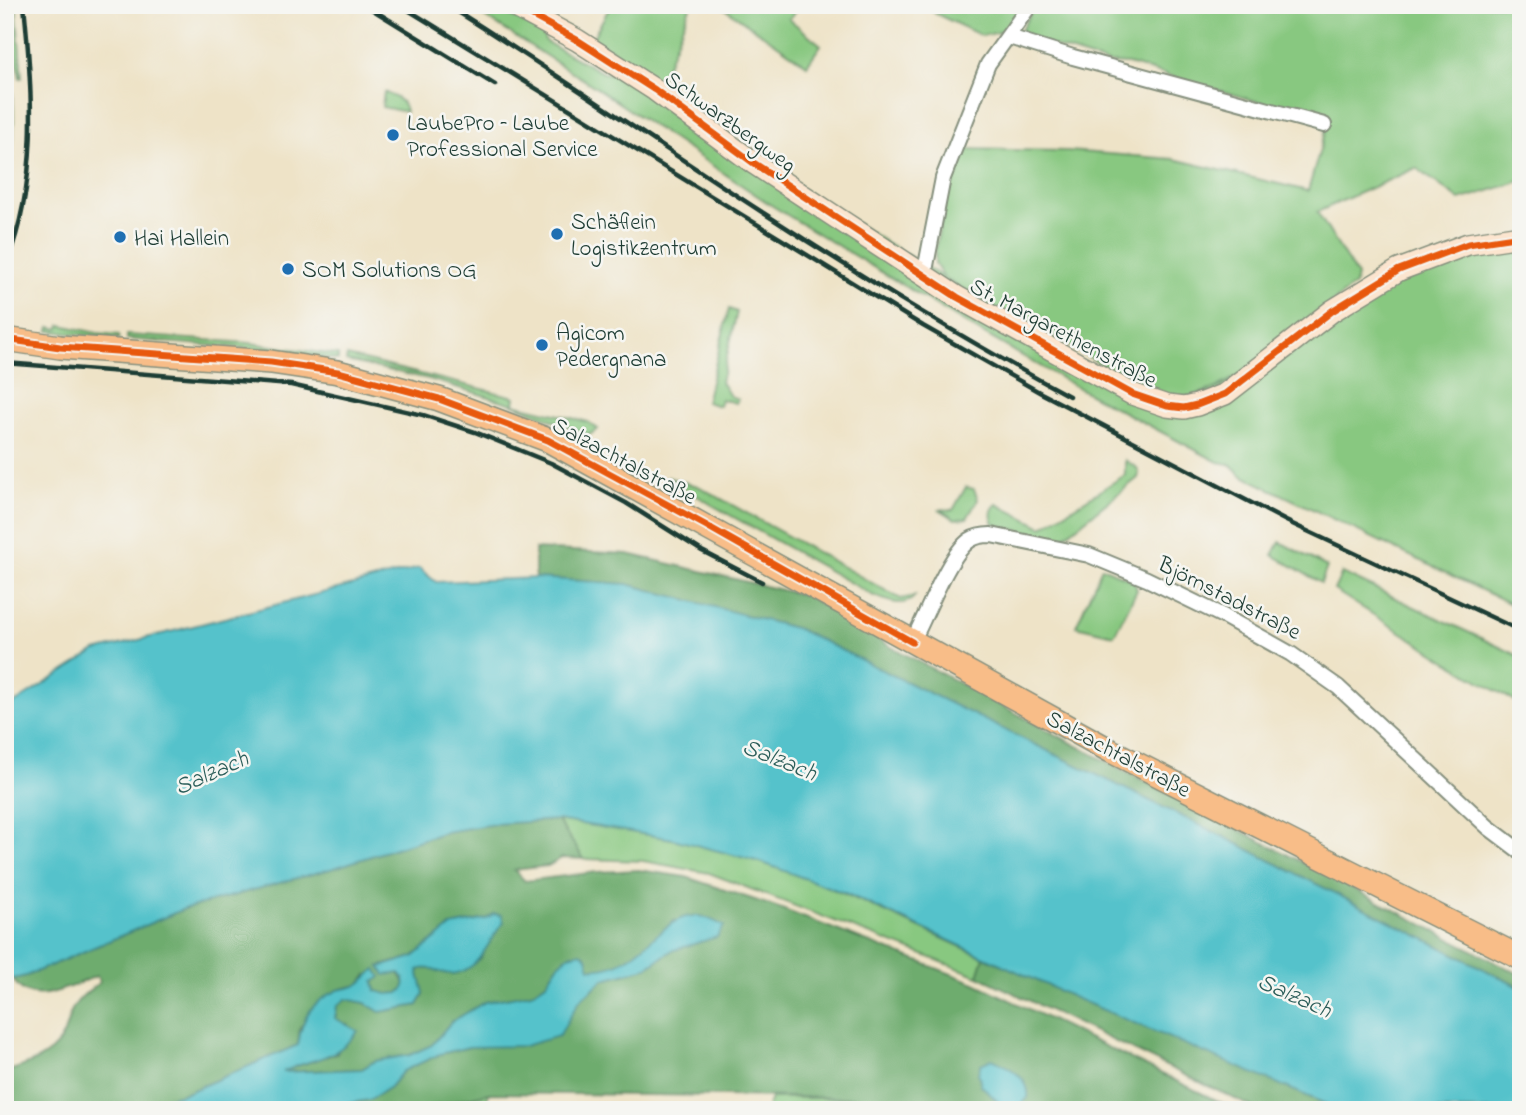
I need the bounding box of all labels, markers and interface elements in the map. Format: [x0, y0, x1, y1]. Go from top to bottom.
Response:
street label: Schwarzbergweg [656, 64, 802, 183]
place label: LaubePro – Laube Professional Service [407, 108, 598, 167]
marker: LaubePro – Laube Professional Service [385, 127, 401, 143]
place label: Schäflein Logistikzentrum [571, 207, 717, 267]
place label: Hai Hallein [134, 223, 229, 256]
marker: Schäflein Logistikzentrum [549, 226, 565, 242]
marker: Hai Hallein [112, 229, 128, 245]
place label: SOM Solutions OG [302, 255, 477, 288]
marker: SOM Solutions OG [280, 261, 296, 277]
street label: St. Margarethenstraße [963, 271, 1163, 399]
place label: Agicom Pedergnana [556, 318, 666, 378]
marker: Agicom Pedergnana [534, 337, 550, 353]
street label: Salzachtalstraße [546, 410, 703, 515]
street label: Björnstadstraße [1151, 549, 1307, 650]
street label: Salzachtalstraße [1040, 703, 1197, 808]
water label: Salzach [737, 731, 822, 792]
water label: Salzach [170, 742, 255, 806]
water label: Salzach [1251, 966, 1337, 1029]

